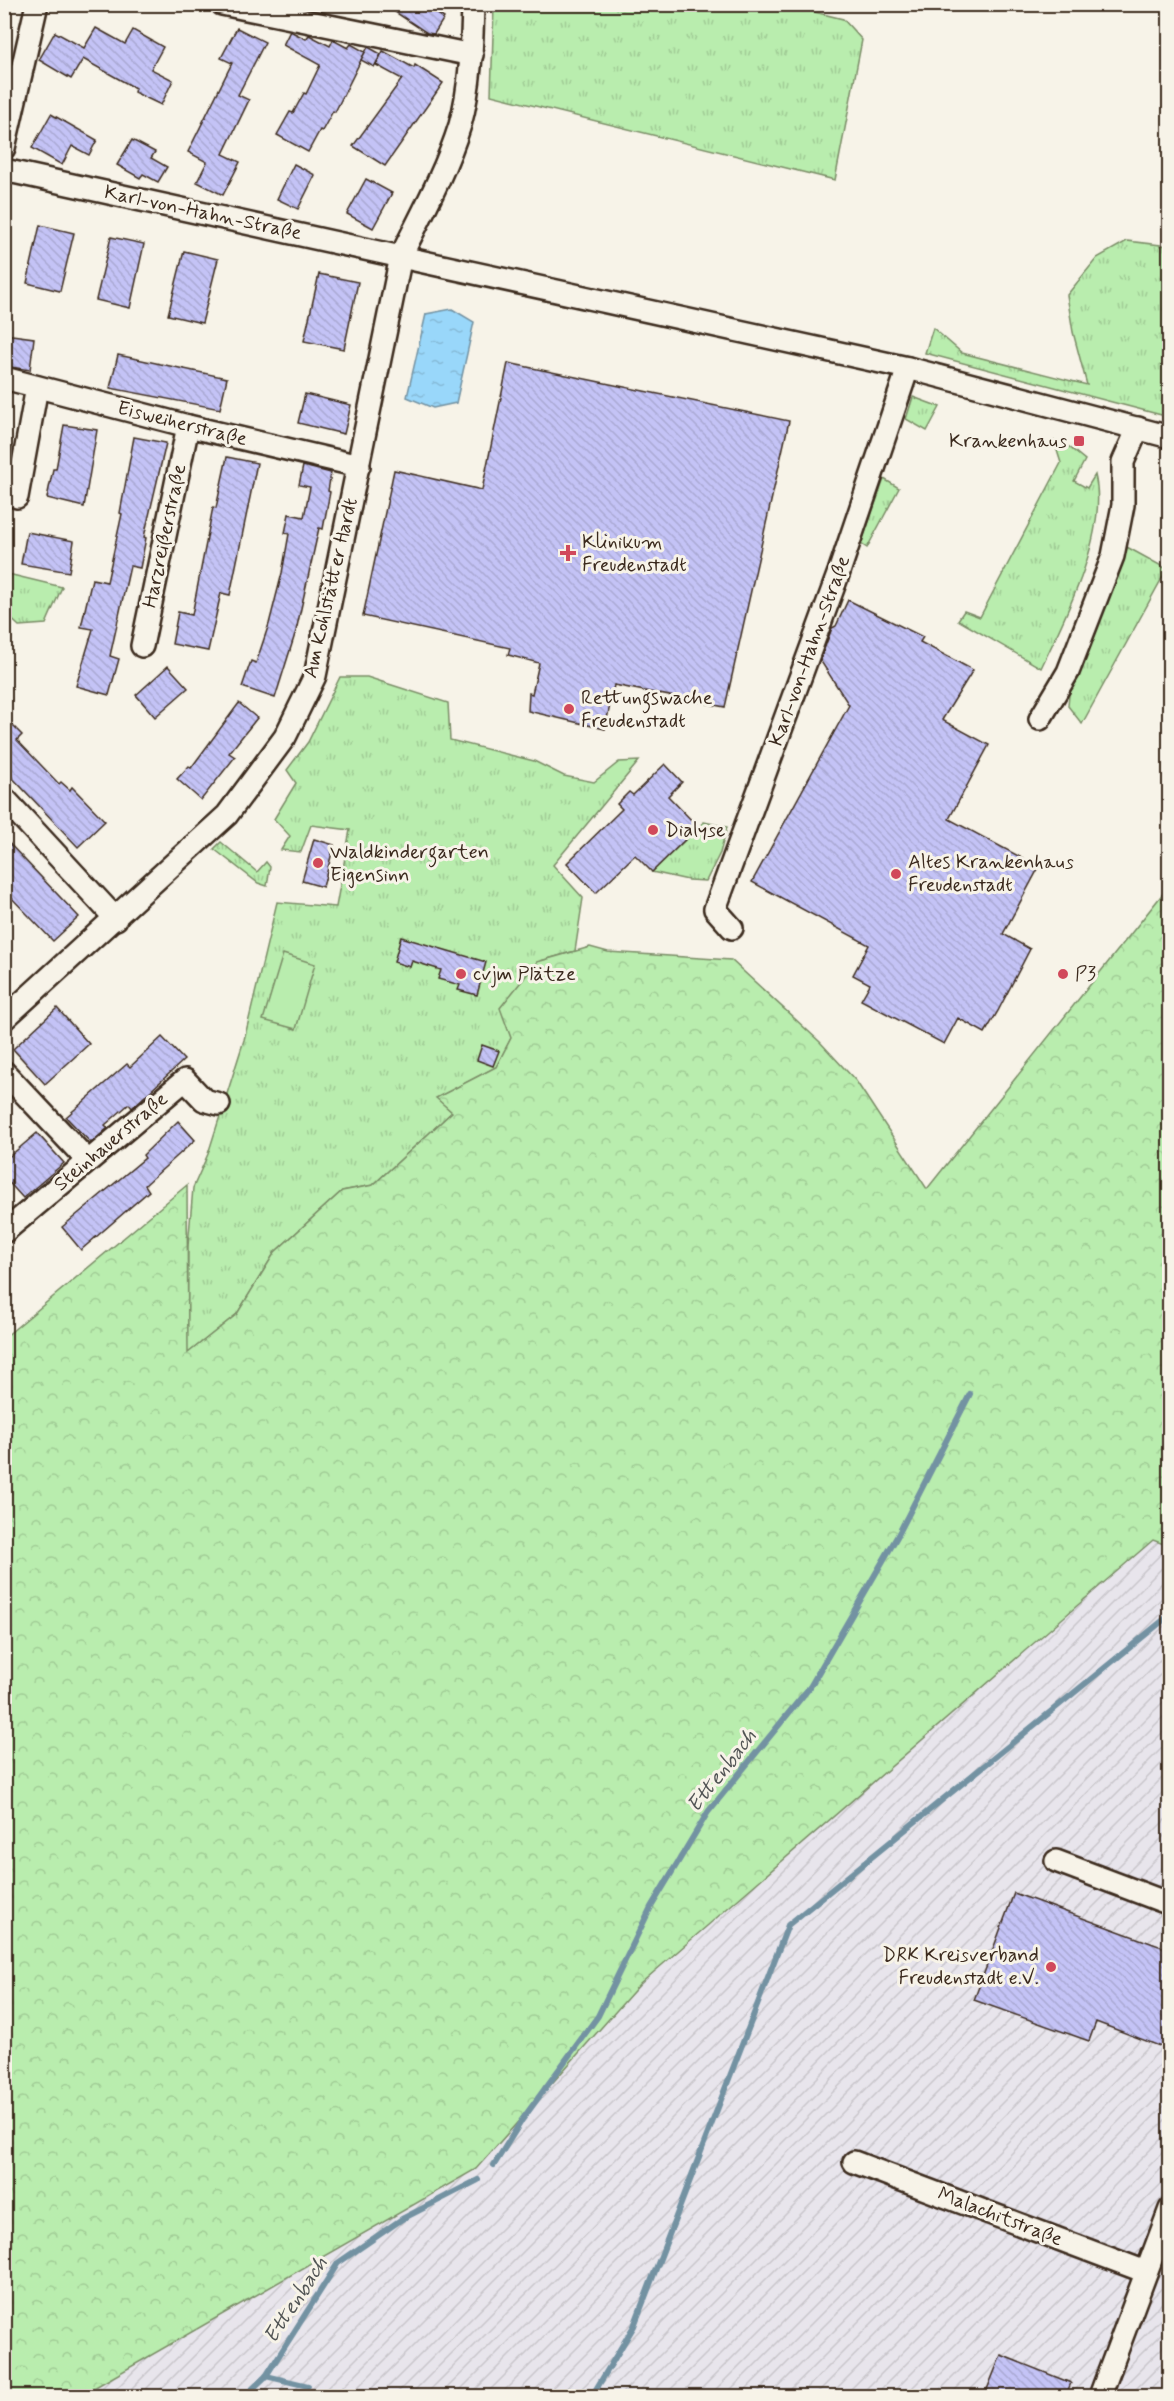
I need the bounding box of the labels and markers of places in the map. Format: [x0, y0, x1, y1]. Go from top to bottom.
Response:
place label: Krankenhaus [949, 428, 1067, 455]
marker: Krankenhaus [1072, 434, 1086, 448]
place label: Klinikum Freudenstadt [582, 529, 687, 579]
marker: Klinikum Freudenstadt [559, 544, 577, 562]
place label: Rettungswache Freudenstadt [581, 685, 713, 735]
marker: Rettungswache Freudenstadt [562, 702, 576, 716]
place label: Dialyse [665, 817, 725, 844]
marker: Dialyse [646, 823, 660, 837]
place label: Waldkindergarten Eigensinn [330, 839, 489, 889]
place label: Altes Krankenhaus Freudenstadt [908, 849, 1074, 899]
marker: Waldkindergarten Eigensinn [311, 856, 325, 870]
marker: Altes Krankenhaus Freudenstadt [889, 867, 903, 881]
place label: cvjm Plätze [473, 961, 576, 988]
place label: P3 [1075, 961, 1096, 988]
marker: cvjm Plätze [454, 967, 468, 981]
marker: P3 [1056, 967, 1070, 981]
place label: DRK Kreisverband Freudenstadt e.V. [882, 1942, 1039, 1992]
marker: DRK Kreisverband Freudenstadt e.V. [1044, 1960, 1058, 1974]

